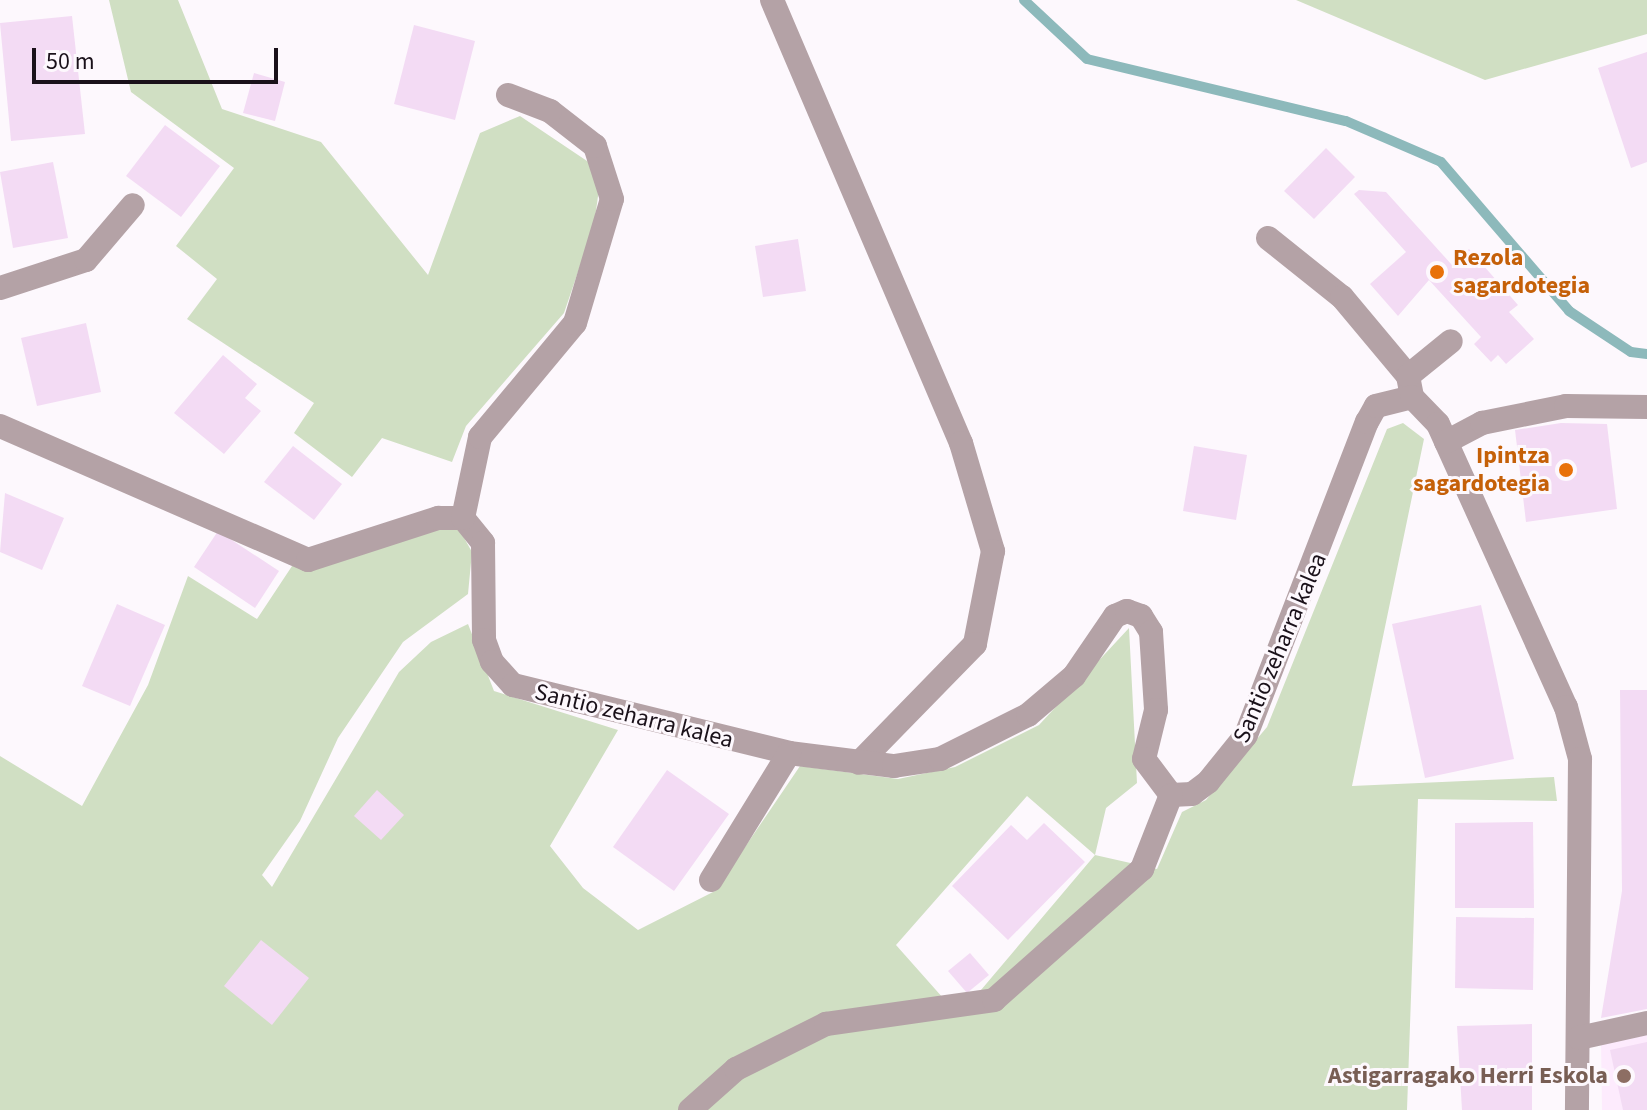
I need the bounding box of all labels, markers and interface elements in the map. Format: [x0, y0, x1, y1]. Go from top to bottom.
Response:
scale bar [36, 32, 282, 82]
text: 50 m [46, 44, 95, 79]
place label: Rezola sagardotegia [1453, 244, 1590, 300]
marker: Rezola sagardotegia [1428, 263, 1446, 281]
place label: Ipintza sagardotegia [1413, 442, 1550, 498]
marker: Ipintza sagardotegia [1557, 461, 1575, 479]
street label: Santio zeharra kalea [1227, 549, 1333, 747]
street label: Santio zeharra kalea [532, 677, 736, 755]
place label: Astigarragako Herri Eskola [1328, 1062, 1608, 1090]
marker: Astigarragako Herri Eskola [1615, 1067, 1633, 1085]

